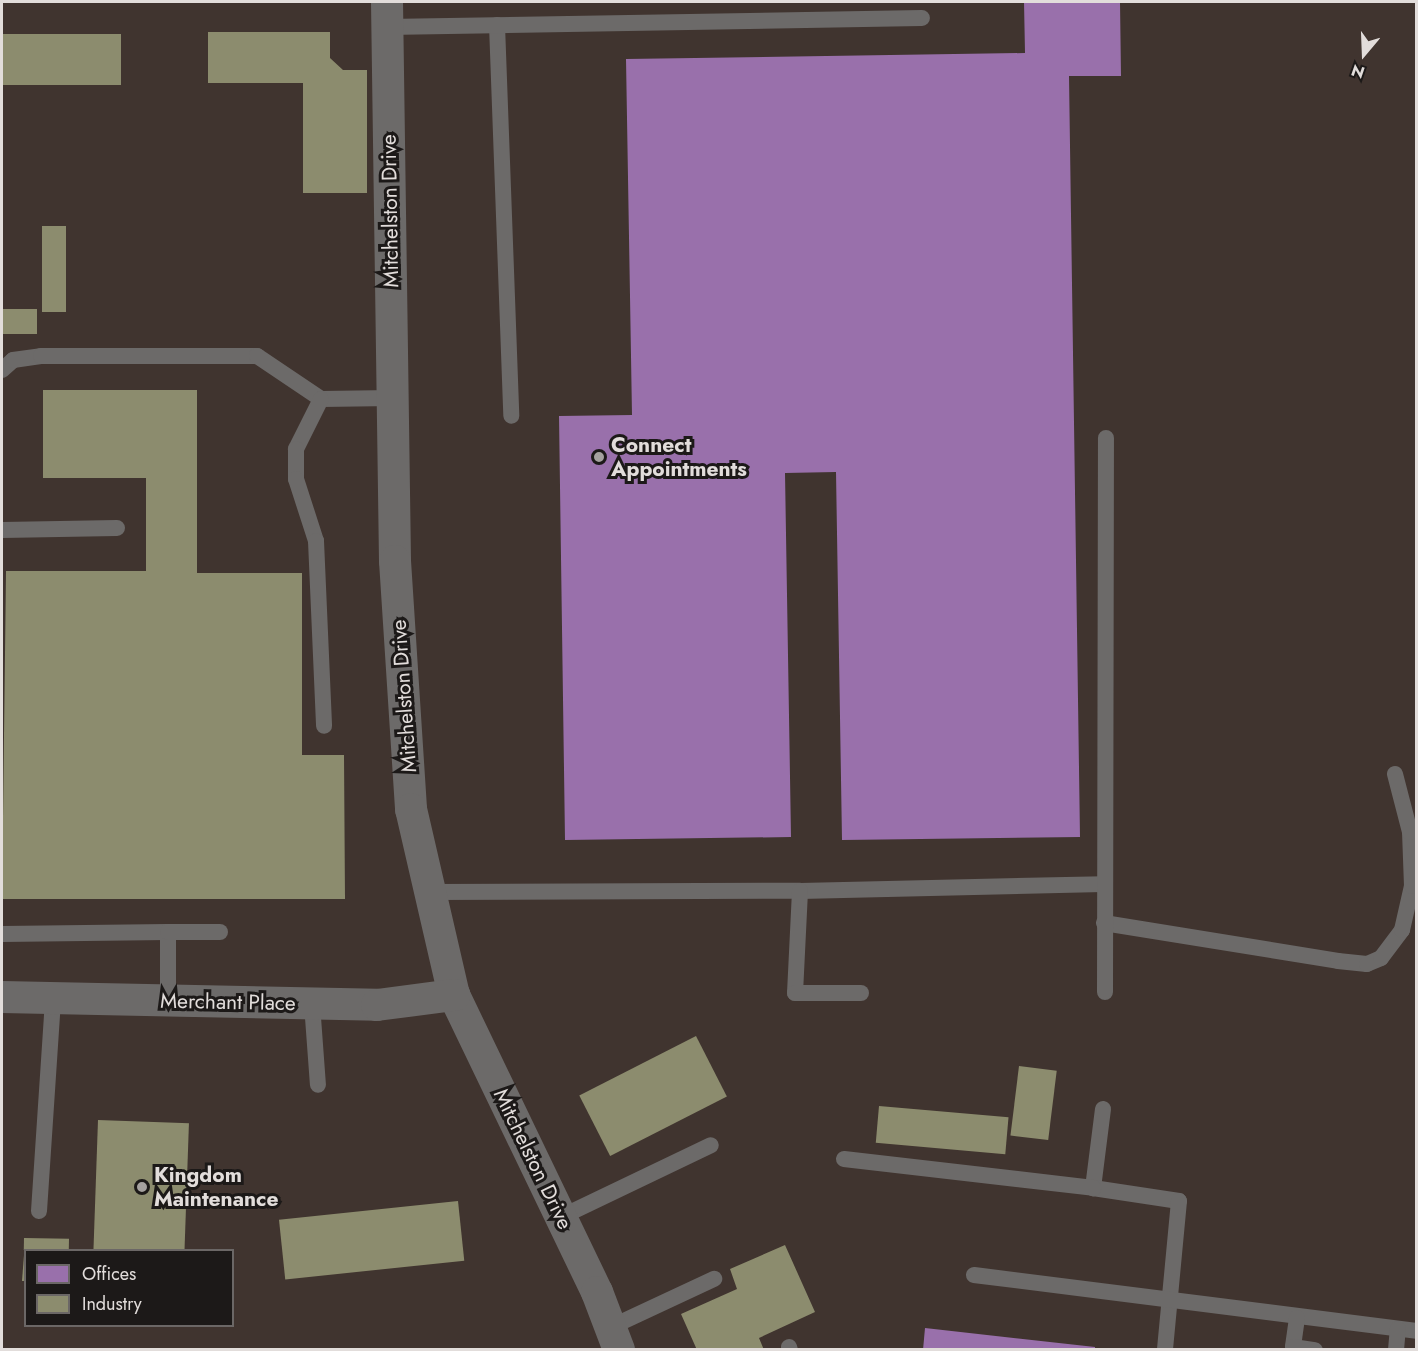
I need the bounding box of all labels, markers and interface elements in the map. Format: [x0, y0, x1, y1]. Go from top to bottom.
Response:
north arrow [1334, 24, 1394, 84]
text: N [1348, 59, 1368, 84]
street label: Mitchelston Drive [376, 134, 404, 288]
place label: Connect Appointments [611, 432, 747, 482]
marker: Connect Appointments [592, 450, 606, 464]
street label: Mitchelston Drive [386, 619, 422, 773]
street label: Merchant Place [160, 988, 296, 1016]
street label: Mitchelston Drive [488, 1085, 578, 1233]
place label: Kingdom Maintenance [154, 1162, 278, 1212]
marker: Kingdom Maintenance [135, 1180, 149, 1194]
legend [24, 1249, 234, 1327]
text: Offices [82, 1261, 136, 1287]
text: Industry [82, 1291, 142, 1317]

